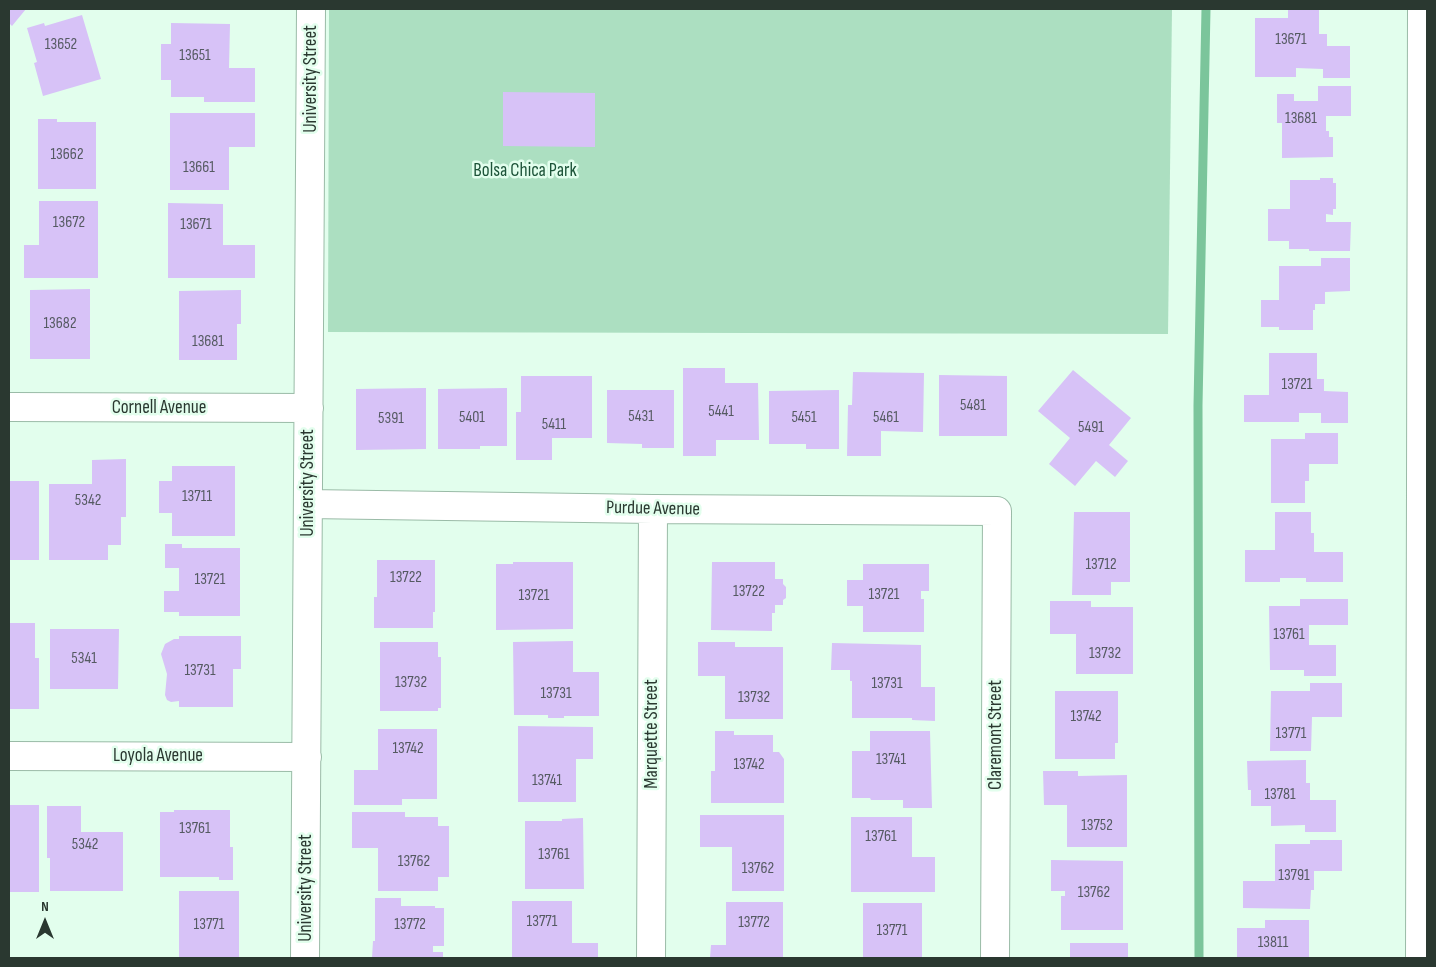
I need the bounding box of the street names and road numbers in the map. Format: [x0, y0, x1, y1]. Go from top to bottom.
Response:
street label: University Street [300, 25, 322, 133]
street label: Cornell Avenue [112, 397, 206, 419]
street label: University Street [297, 429, 319, 537]
street label: Purdue Avenue [606, 497, 700, 521]
street label: Marquette Street [641, 679, 663, 789]
street label: Claremont Street [985, 680, 1007, 790]
street label: Loyola Avenue [113, 745, 203, 767]
street label: University Street [295, 834, 317, 942]

